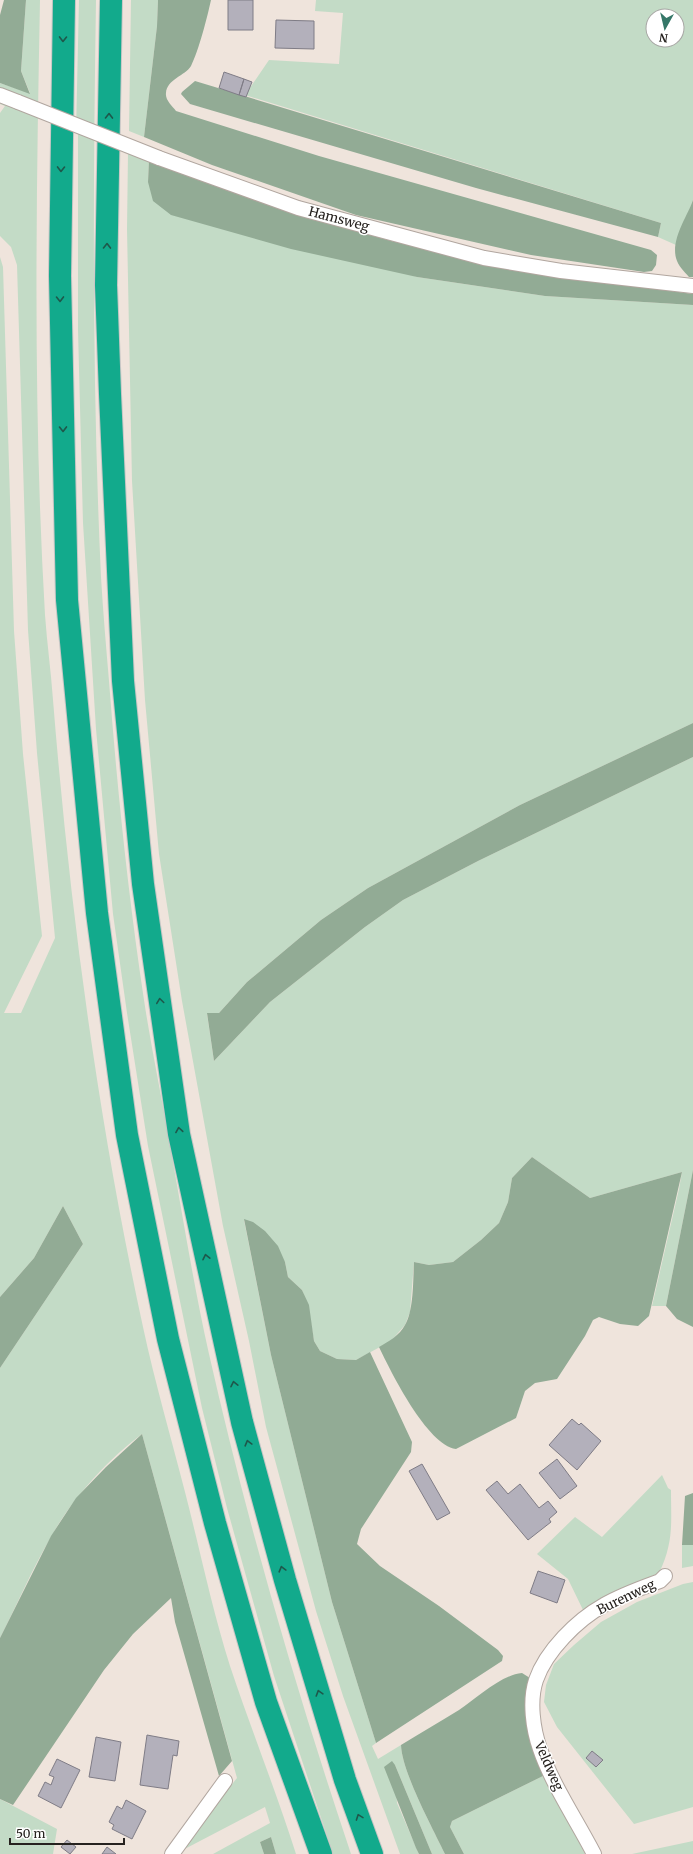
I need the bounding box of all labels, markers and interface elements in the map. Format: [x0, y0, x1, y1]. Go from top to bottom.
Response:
north arrow [645, 8, 685, 48]
text: N [658, 30, 669, 45]
one-way arrow [58, 36, 67, 42]
one-way arrow [105, 113, 113, 119]
one-way arrow [57, 166, 65, 172]
street label: Hamsweg [307, 203, 371, 235]
one-way arrow [103, 243, 111, 249]
one-way arrow [56, 296, 64, 302]
one-way arrow [59, 426, 67, 432]
one-way arrow [156, 998, 165, 1004]
one-way arrow [175, 1127, 184, 1133]
one-way arrow [203, 1254, 211, 1260]
one-way arrow [230, 1381, 238, 1387]
one-way arrow [244, 1440, 253, 1447]
one-way arrow [278, 1566, 287, 1573]
street label: Burenweg [594, 1575, 658, 1618]
one-way arrow [315, 1690, 324, 1697]
street label: Veldweg [530, 1738, 567, 1793]
one-way arrow [355, 1814, 363, 1821]
scale bar [10, 1820, 124, 1846]
text: 50 m [16, 1826, 45, 1841]

